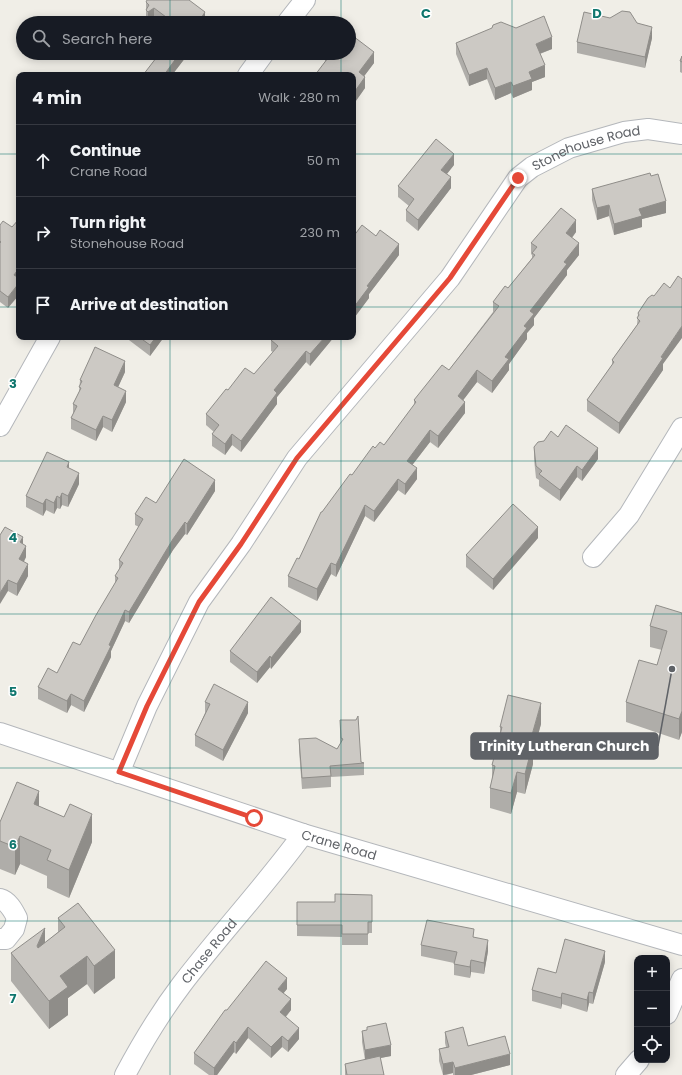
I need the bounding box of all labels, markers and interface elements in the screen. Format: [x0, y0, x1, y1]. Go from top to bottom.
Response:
text: C [421, 4, 431, 23]
text: D [592, 4, 602, 23]
search box [16, 16, 356, 60]
icon: search [30, 27, 52, 49]
text: Search here [62, 28, 152, 49]
text: 4 min [32, 86, 82, 110]
text: Walk · 280 m [258, 88, 340, 107]
street label: Stonehouse Road [529, 121, 641, 176]
text: Continue [70, 140, 141, 161]
icon: ahead [32, 150, 54, 172]
text: 50 m [307, 151, 340, 170]
text: Crane Road [70, 162, 147, 181]
route end [509, 169, 527, 187]
text: Turn right [70, 212, 146, 233]
icon: right [32, 222, 54, 244]
text: 230 m [300, 223, 340, 242]
text: Stonehouse Road [70, 234, 184, 253]
icon: arrive [32, 294, 54, 316]
text: Arrive at destination [70, 294, 228, 315]
text: 3 [9, 374, 17, 393]
text: 4 [9, 528, 18, 547]
text: 5 [9, 682, 17, 701]
callout: Trinity Lutheran Church [471, 733, 658, 759]
text: Trinity Lutheran Church [479, 736, 649, 756]
route start [245, 809, 263, 827]
street label: Crane Road [299, 825, 379, 865]
text: 6 [9, 835, 17, 854]
street label: Chase Road [177, 914, 241, 988]
map controls [634, 955, 670, 1063]
button: + [634, 955, 670, 991]
text: 7 [10, 989, 17, 1008]
button: − [634, 991, 670, 1027]
button: locate [634, 1027, 670, 1063]

